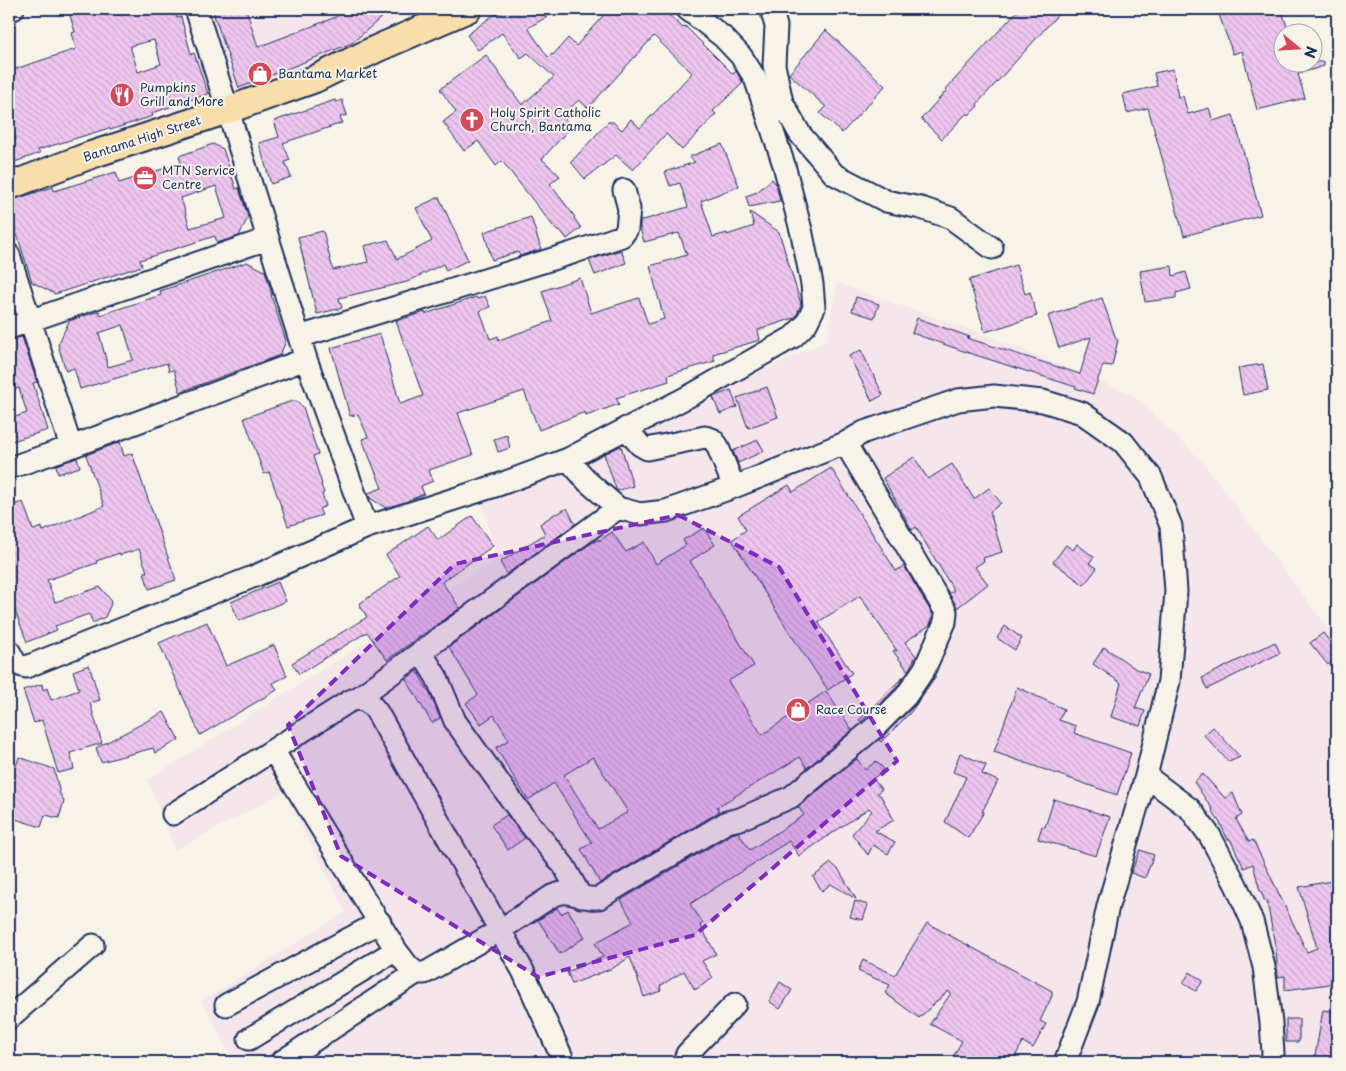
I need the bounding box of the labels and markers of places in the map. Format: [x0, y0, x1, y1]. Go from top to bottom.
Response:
shop icon: Bantama Market [247, 61, 273, 87]
place label: Bantama Market [278, 64, 377, 82]
place label: Pumpkins Grill and More [140, 78, 224, 110]
restaurant icon: Pumpkins Grill and More [109, 82, 135, 108]
place label: Holy Spirit Catholic Church, Bantama [490, 103, 601, 135]
church icon: Holy Spirit Catholic Church, Bantama [459, 107, 485, 133]
place label: MTN Service Centre [162, 161, 235, 193]
office icon: MTN Service Centre [132, 165, 158, 191]
shop icon: Race Course [785, 697, 811, 723]
place label: Race Course [816, 700, 887, 718]

